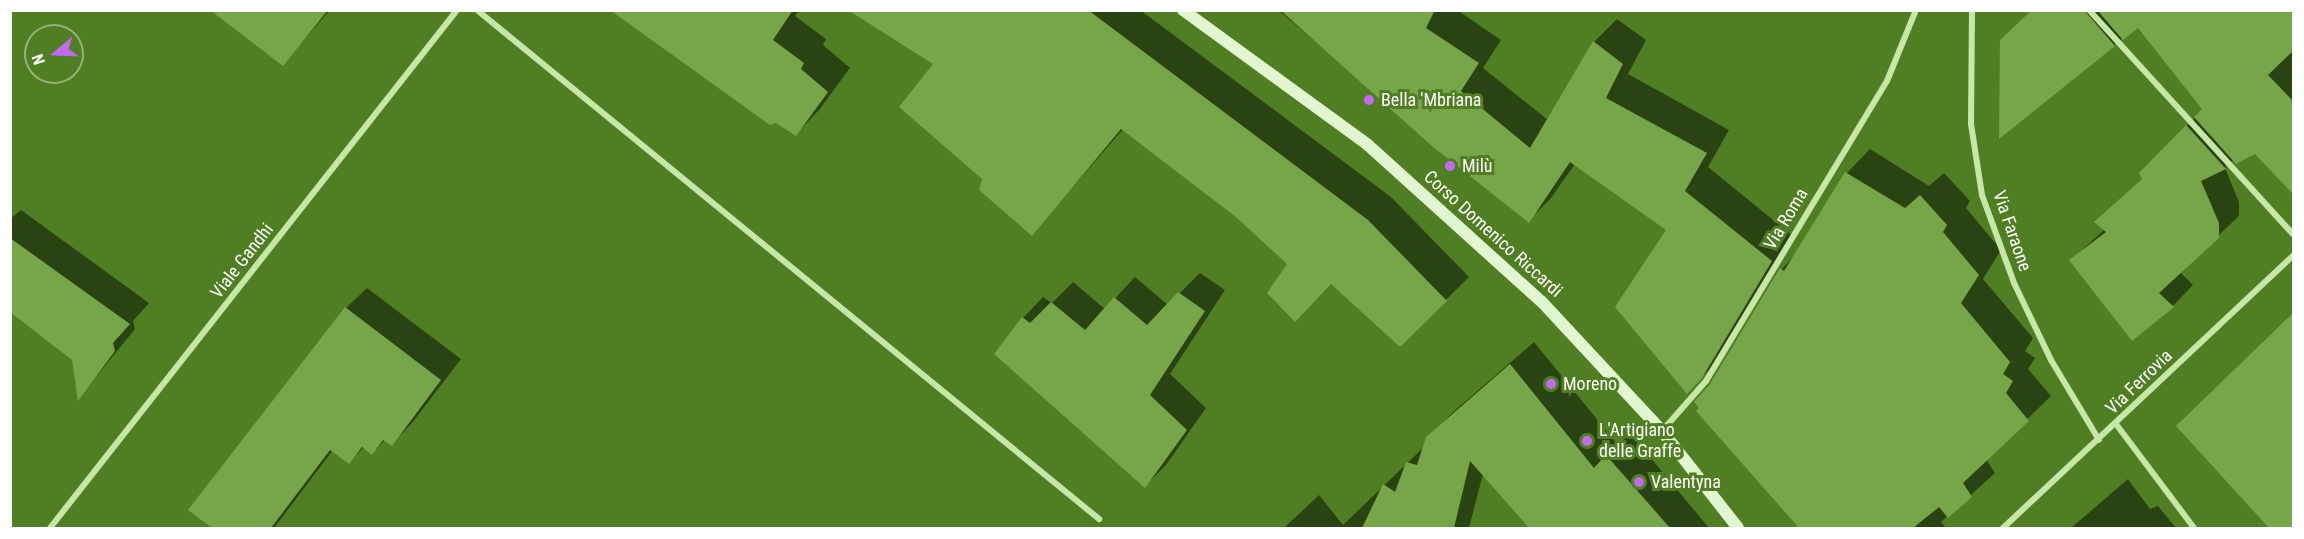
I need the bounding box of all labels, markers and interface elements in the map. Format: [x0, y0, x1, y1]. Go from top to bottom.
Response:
north arrow [24, 24, 84, 84]
text: N [28, 52, 49, 67]
place label: Bella 'Mbriana [1381, 89, 1481, 111]
marker: Bella 'Mbriana [1362, 93, 1376, 107]
place label: Milù [1462, 155, 1493, 177]
marker: Milù [1443, 159, 1457, 173]
street label: Corso Domenico Riccardi [1419, 166, 1567, 302]
street label: Via Roma [1759, 184, 1813, 254]
street label: Via Faraone [1988, 188, 2036, 274]
street label: Viale Gandhi [206, 219, 278, 303]
street label: Via Ferrovia [2101, 345, 2177, 419]
place label: Moreno [1563, 373, 1617, 395]
marker: Moreno [1544, 377, 1558, 391]
place label: L'Artigiano delle Graffe [1599, 420, 1681, 462]
marker: L'Artigiano delle Graffe [1580, 434, 1594, 448]
place label: Valentyna [1651, 471, 1721, 493]
marker: Valentyna [1632, 475, 1646, 489]

